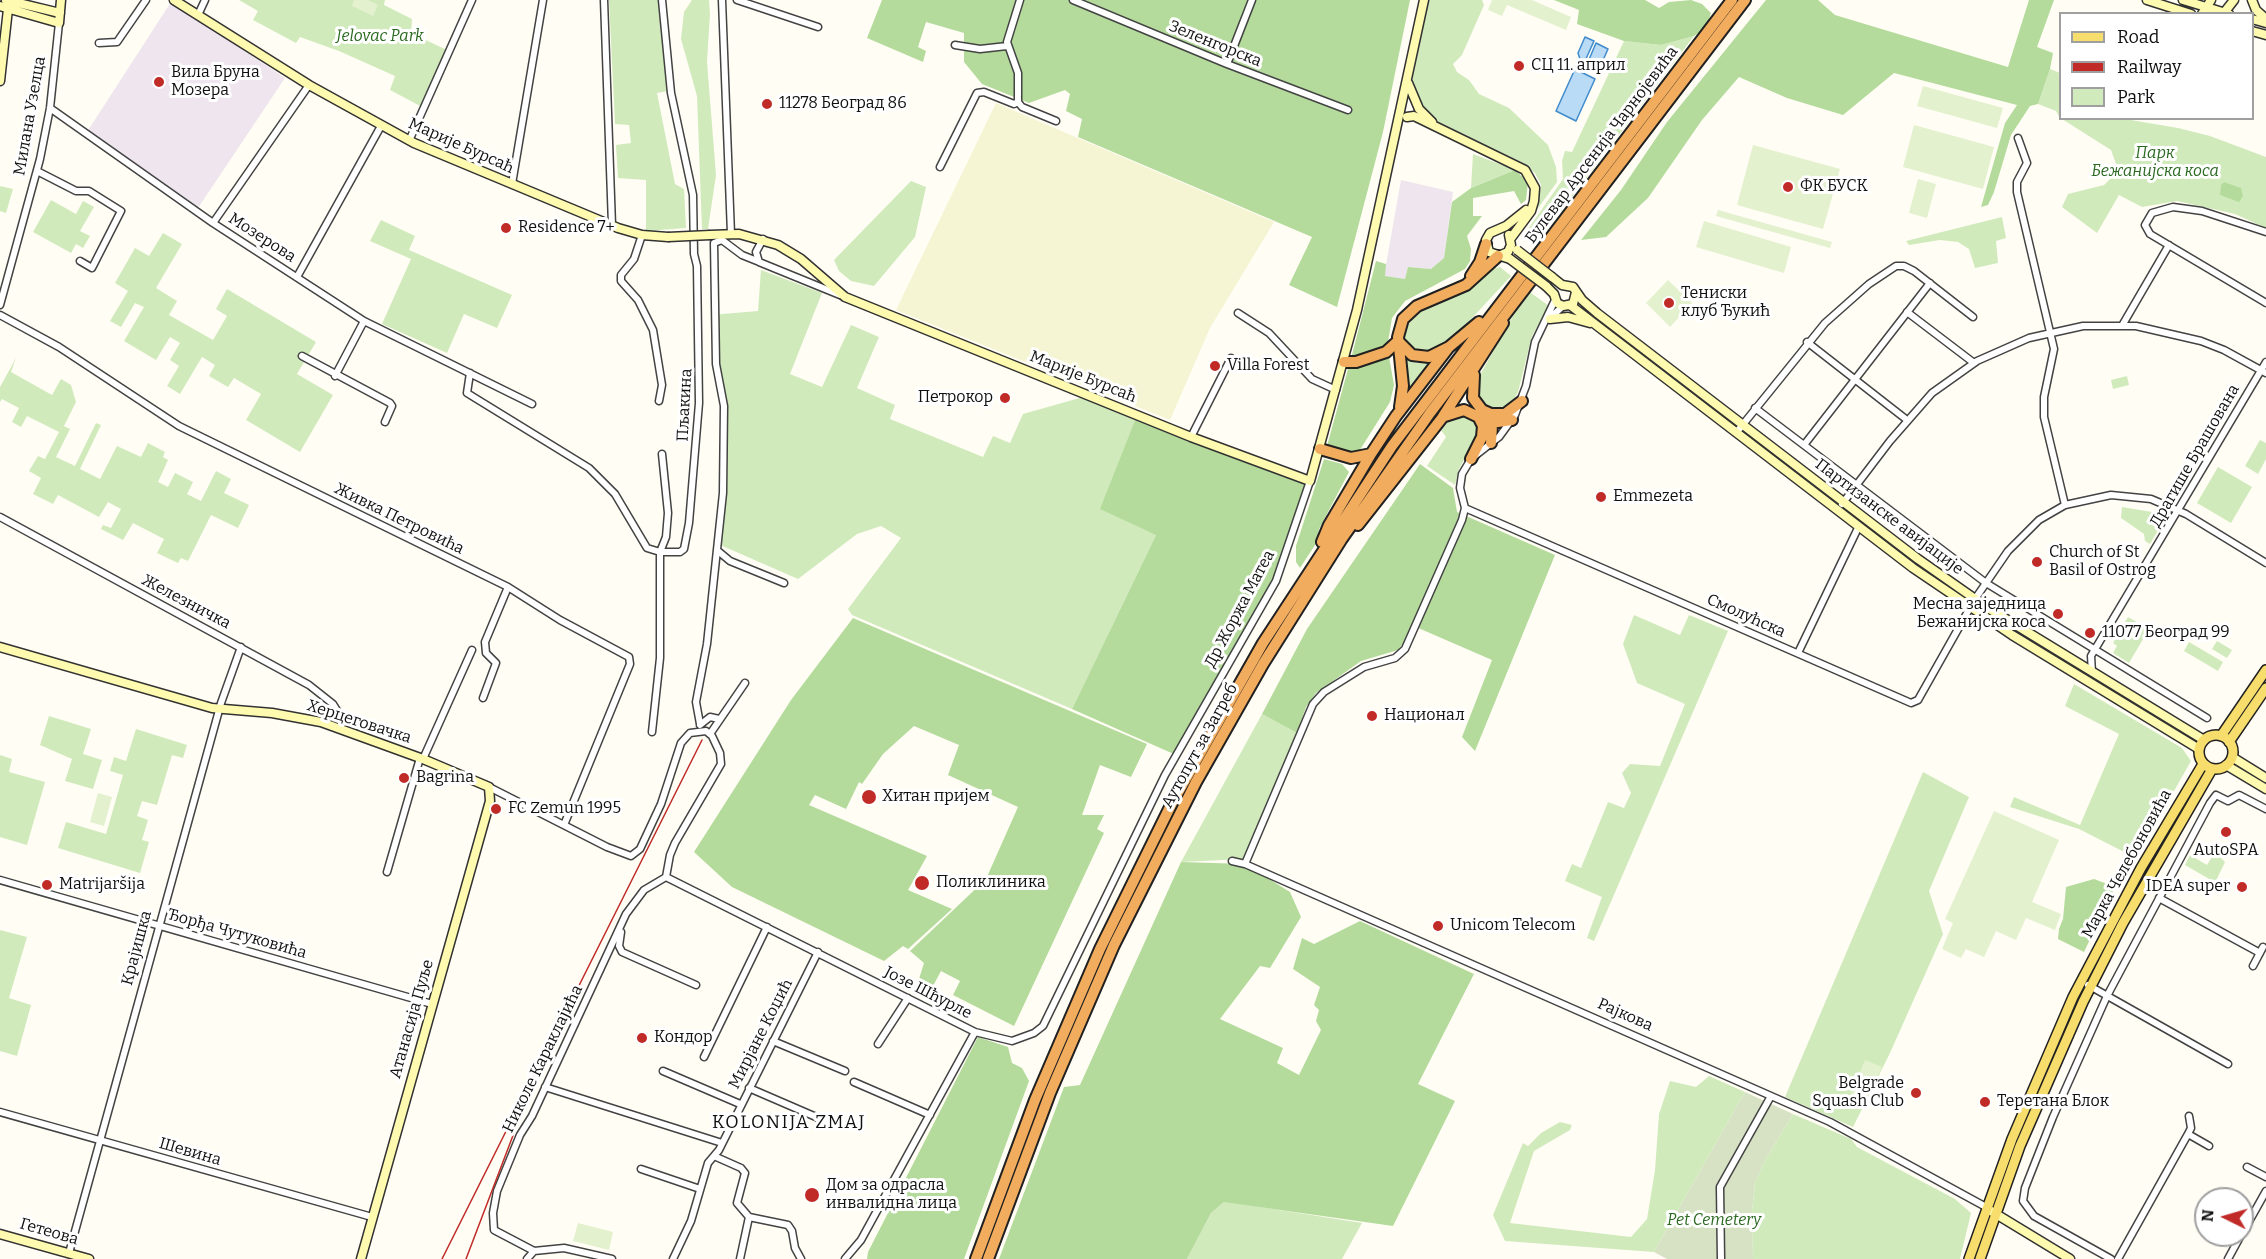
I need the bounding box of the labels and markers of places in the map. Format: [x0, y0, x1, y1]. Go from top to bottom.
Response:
place label: СЦ 11. април [1531, 56, 1626, 76]
marker: СЦ 11. април [1512, 59, 1526, 73]
place label: Вила Бруна Мозера [171, 63, 260, 101]
marker: Вила Бруна Мозера [152, 75, 166, 89]
place label: 11278 Београд 86 [779, 94, 907, 114]
marker: 11278 Београд 86 [760, 97, 774, 111]
place label: ФК БУСК [1800, 177, 1868, 197]
marker: ФК БУСК [1781, 180, 1795, 194]
place label: Residence 7+ [518, 218, 615, 238]
marker: Residence 7+ [499, 221, 513, 235]
place label: Тениски клуб Ђукић [1681, 284, 1770, 322]
marker: Тениски клуб Ђукић [1662, 296, 1676, 310]
place label: Villa Forest [1227, 356, 1309, 376]
marker: Villa Forest [1208, 359, 1222, 373]
place label: Петрокор [918, 388, 993, 408]
marker: Петрокор [998, 391, 1012, 405]
place label: Emmezeta [1613, 487, 1693, 507]
marker: Emmezeta [1594, 490, 1608, 504]
place label: Church of St Basil of Ostrog [2049, 543, 2156, 581]
marker: Church of St Basil of Ostrog [2030, 555, 2044, 569]
place label: Месна заједница Бежанијска коса [1913, 595, 2046, 633]
marker: Месна заједница Бежанијска коса [2051, 607, 2065, 621]
place label: 11077 Београд 99 [2102, 623, 2230, 643]
marker: 11077 Београд 99 [2083, 626, 2097, 640]
place label: Национал [1384, 706, 1465, 726]
marker: Национал [1365, 709, 1379, 723]
place label: Bagrina [416, 768, 474, 788]
marker: Bagrina [397, 771, 411, 785]
place label: Хитан пријем [882, 787, 990, 807]
marker: Хитан пријем [860, 788, 878, 806]
place label: FC Zemun 1995 [508, 799, 621, 819]
marker: FC Zemun 1995 [489, 802, 503, 816]
marker: AutoSPA [2219, 825, 2233, 839]
place label: AutoSPA [2194, 841, 2258, 861]
place label: Поликлиника [936, 873, 1046, 893]
marker: Поликлиника [913, 874, 931, 892]
place label: Matrijaršija [59, 875, 145, 895]
place label: IDEA super [2146, 877, 2230, 897]
marker: Matrijaršija [40, 878, 54, 892]
marker: IDEA super [2235, 880, 2249, 894]
place label: Unicom Telecom [1450, 916, 1576, 936]
marker: Unicom Telecom [1431, 919, 1445, 933]
place label: Кондор [654, 1028, 713, 1048]
marker: Кондор [635, 1031, 649, 1045]
place label: Belgrade Squash Club [1812, 1074, 1904, 1112]
marker: Belgrade Squash Club [1909, 1086, 1923, 1100]
place label: Теретана Блок [1997, 1092, 2109, 1112]
marker: Теретана Блок [1978, 1095, 1992, 1109]
place label: Дом за одрасла инвалидна лица [826, 1176, 957, 1214]
marker: Дом за одрасла инвалидна лица [803, 1186, 821, 1204]

